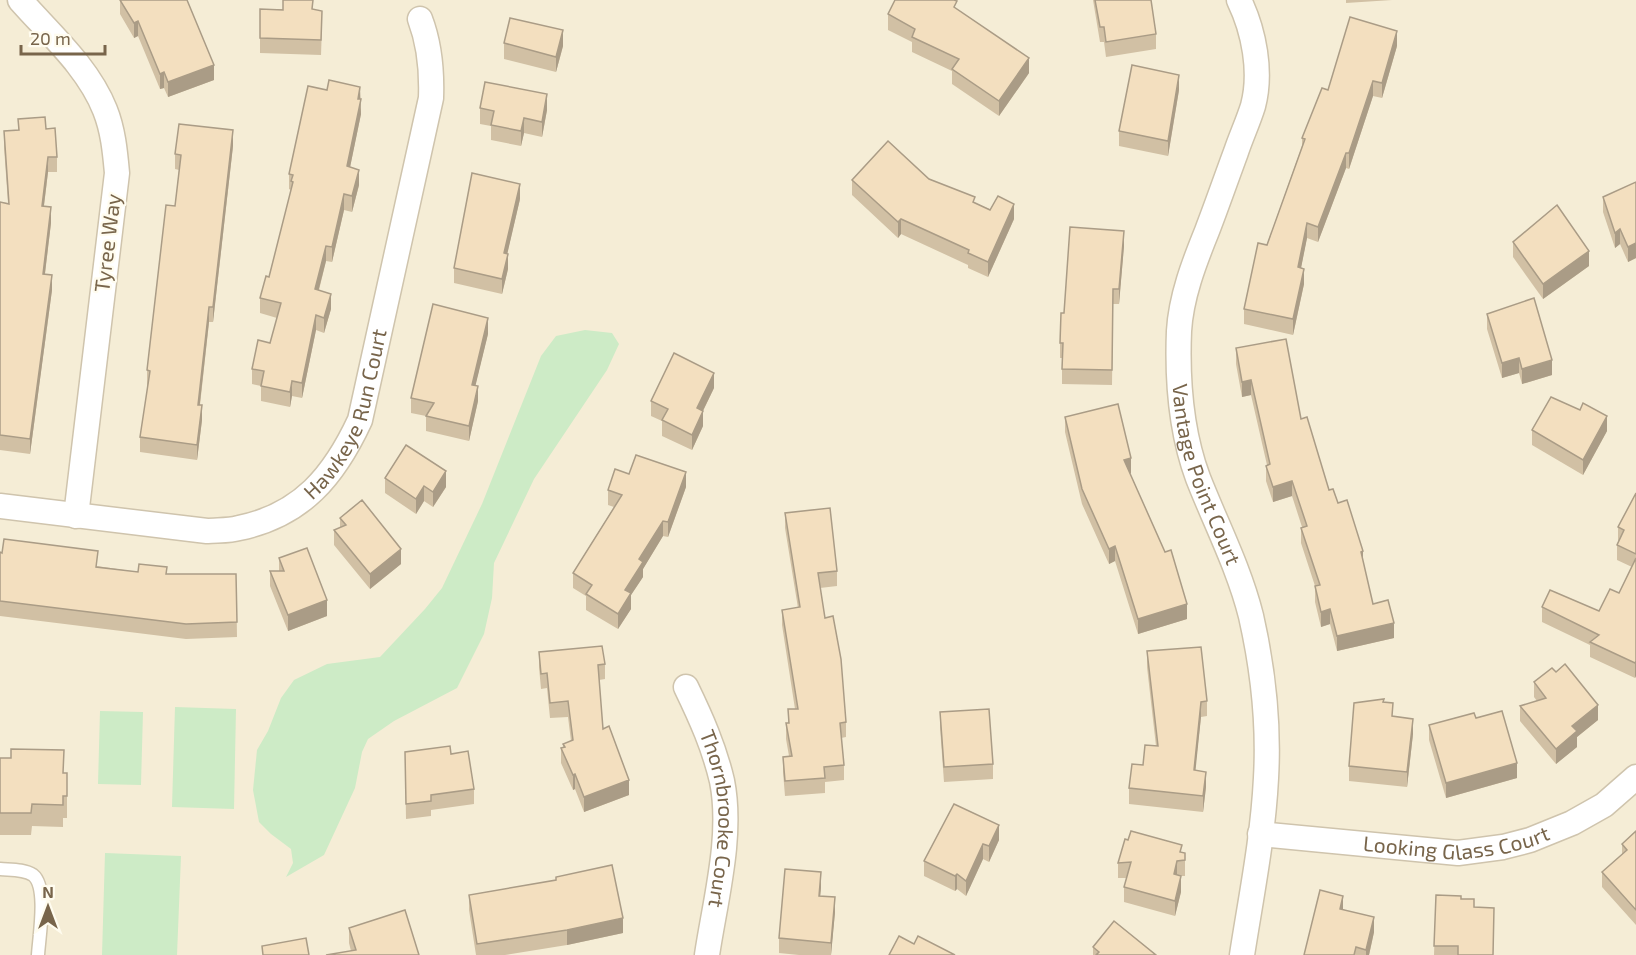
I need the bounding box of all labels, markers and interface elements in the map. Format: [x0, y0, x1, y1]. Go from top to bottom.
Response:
scale bar [21, 18, 105, 56]
text: 20 m [30, 27, 71, 49]
street label: Tyree Way [88, 192, 125, 294]
street label: Hawkeye Run Court [298, 326, 391, 504]
street label: Vantage Point Court [1168, 383, 1247, 568]
street label: Thornbrooke Court [696, 726, 740, 910]
street label: Looking Glass Court [1362, 819, 1553, 864]
north arrow [18, 877, 78, 937]
text: N [42, 882, 54, 901]

